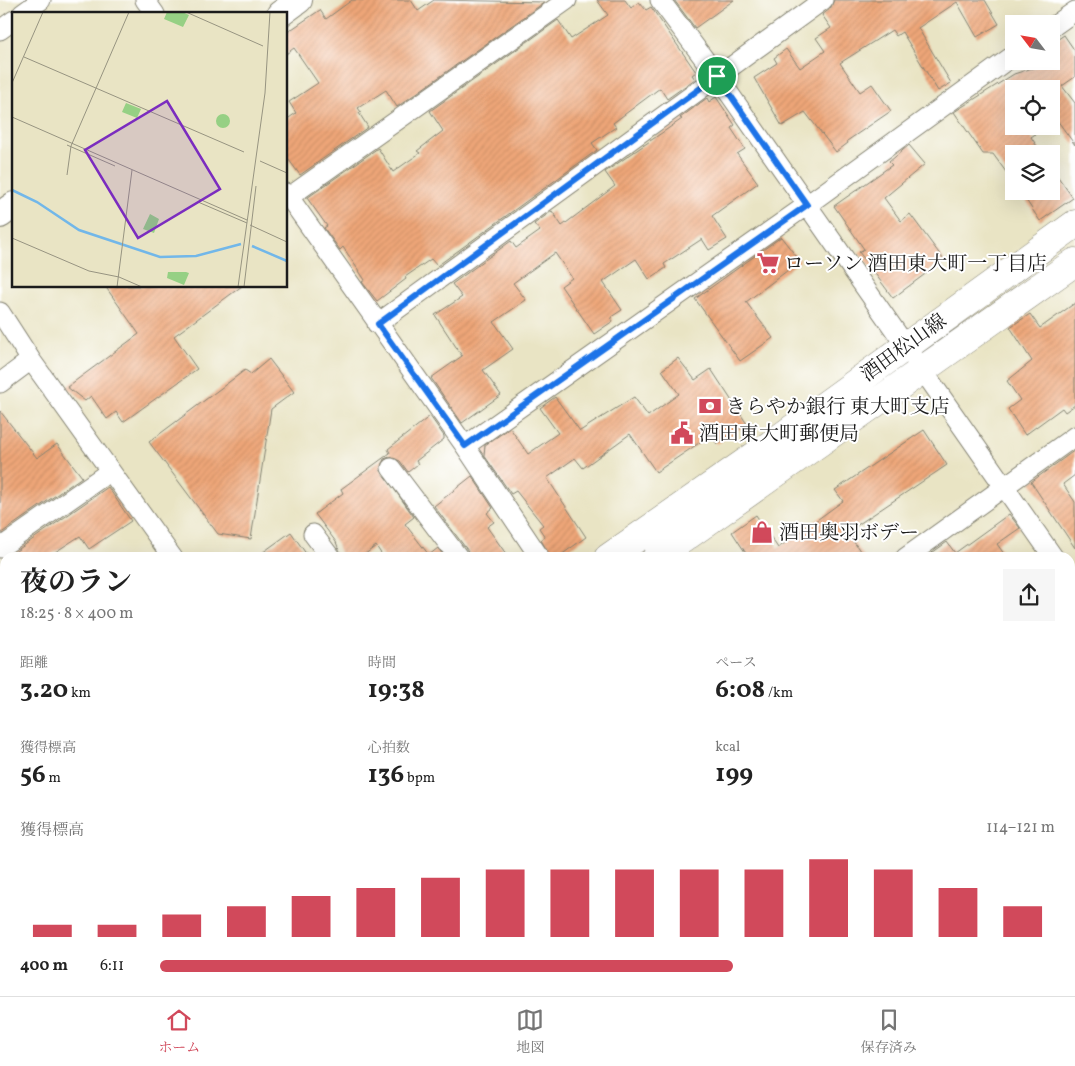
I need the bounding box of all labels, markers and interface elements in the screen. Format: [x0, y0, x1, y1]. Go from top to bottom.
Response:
inset map [12, 12, 288, 288]
north arrow [1005, 15, 1060, 70]
map controls [1005, 15, 1060, 200]
pin [696, 55, 738, 97]
icon: arrive [703, 62, 731, 90]
button: locate [1005, 80, 1060, 135]
button: layers [1005, 145, 1060, 200]
supermarket icon: ローソン 酒田東大町一丁目店 [755, 250, 781, 276]
place label: ローソン 酒田東大町一丁目店 [784, 251, 1047, 279]
street label: 酒田松山線 [855, 308, 953, 389]
bank icon: きらやか銀行 東大町支店 [697, 393, 723, 419]
place label: きらやか銀行 東大町支店 [726, 394, 950, 422]
public building icon: 酒田東大町郵便局 [669, 420, 695, 446]
place label: 酒田東大町郵便局 [699, 421, 859, 449]
shop icon: 酒田奥羽ボデー [749, 519, 775, 545]
place label: 酒田奥羽ボデー [779, 520, 919, 548]
text: 夜のラン [20, 564, 132, 603]
button: share [1003, 569, 1055, 621]
text: 18:25 · 8 × 400 m [20, 603, 133, 625]
text: 距離 [20, 654, 48, 673]
text: 時間 [368, 654, 396, 673]
text: ペース [715, 654, 757, 673]
text: 3.20 [20, 673, 68, 708]
text: 19:38 [368, 673, 425, 708]
text: 6:08 [715, 673, 765, 708]
text: km [68, 684, 91, 703]
text: /km [765, 684, 793, 703]
text: kcal [715, 738, 740, 757]
text: 獲得標高 [20, 739, 76, 758]
text: 心拍数 [368, 739, 410, 758]
text: 199 [715, 757, 753, 792]
text: 56 [20, 758, 46, 793]
text: 136 [368, 758, 404, 793]
text: m [46, 769, 61, 788]
text: bpm [404, 769, 435, 788]
text: 114–121 m [986, 817, 1055, 839]
text: 獲得標高 [20, 820, 84, 842]
text: 400 m [20, 955, 68, 977]
text: 6:11 [100, 955, 124, 977]
tab: ホーム [158, 1006, 200, 1058]
tab: 地図 [516, 1006, 544, 1058]
tab: 保存済み [861, 1006, 917, 1058]

